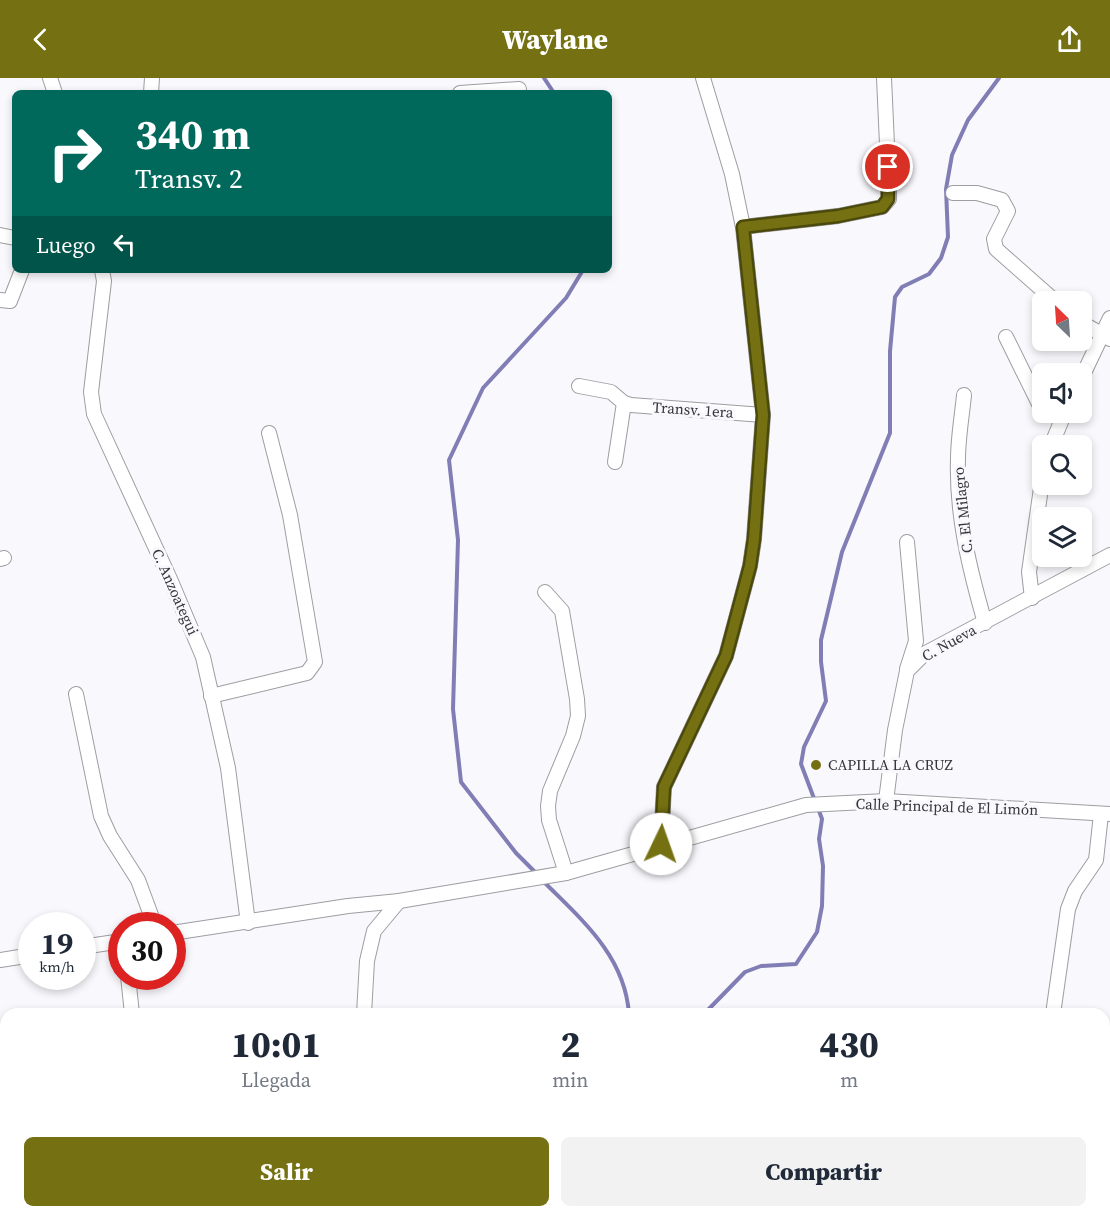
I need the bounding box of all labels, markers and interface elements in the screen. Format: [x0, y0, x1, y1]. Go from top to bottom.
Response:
text: Waylane [502, 21, 608, 58]
icon: back [24, 23, 57, 56]
icon: share [1053, 23, 1086, 56]
text: 340 m [135, 105, 250, 163]
icon: right [36, 114, 114, 192]
pin [862, 141, 913, 192]
icon: arrive [871, 150, 904, 183]
text: Transv. 2 [135, 160, 242, 197]
icon: left [108, 228, 141, 261]
text: Luego [36, 230, 96, 260]
north arrow [1032, 291, 1092, 351]
map controls [1032, 291, 1092, 567]
button: sound [1032, 363, 1092, 423]
street label: Transv. 1era [652, 396, 735, 423]
button: search [1032, 435, 1092, 495]
street label: C. El Milagro [948, 466, 977, 554]
button: layers [1032, 507, 1092, 567]
street label: C. Anzoategui [147, 545, 204, 638]
street label: C. Nueva [918, 619, 980, 666]
place label: CAPILLA LA CRUZ [828, 754, 953, 775]
marker: CAPILLA LA CRUZ [809, 758, 823, 772]
street label: Calle Principal de El Limón [855, 793, 1039, 820]
position arrow [629, 812, 693, 876]
speed limit sign: 30 [108, 912, 186, 990]
text: 19 [41, 923, 73, 964]
text: km/h [39, 956, 75, 977]
text: 10:01 [231, 1020, 321, 1069]
text: 2 [560, 1020, 580, 1069]
text: 430 [819, 1020, 879, 1069]
text: Llegada [241, 1066, 311, 1094]
text: min [552, 1066, 588, 1094]
text: m [840, 1066, 858, 1094]
button: Salir [24, 1137, 549, 1206]
button: Compartir [561, 1137, 1086, 1206]

